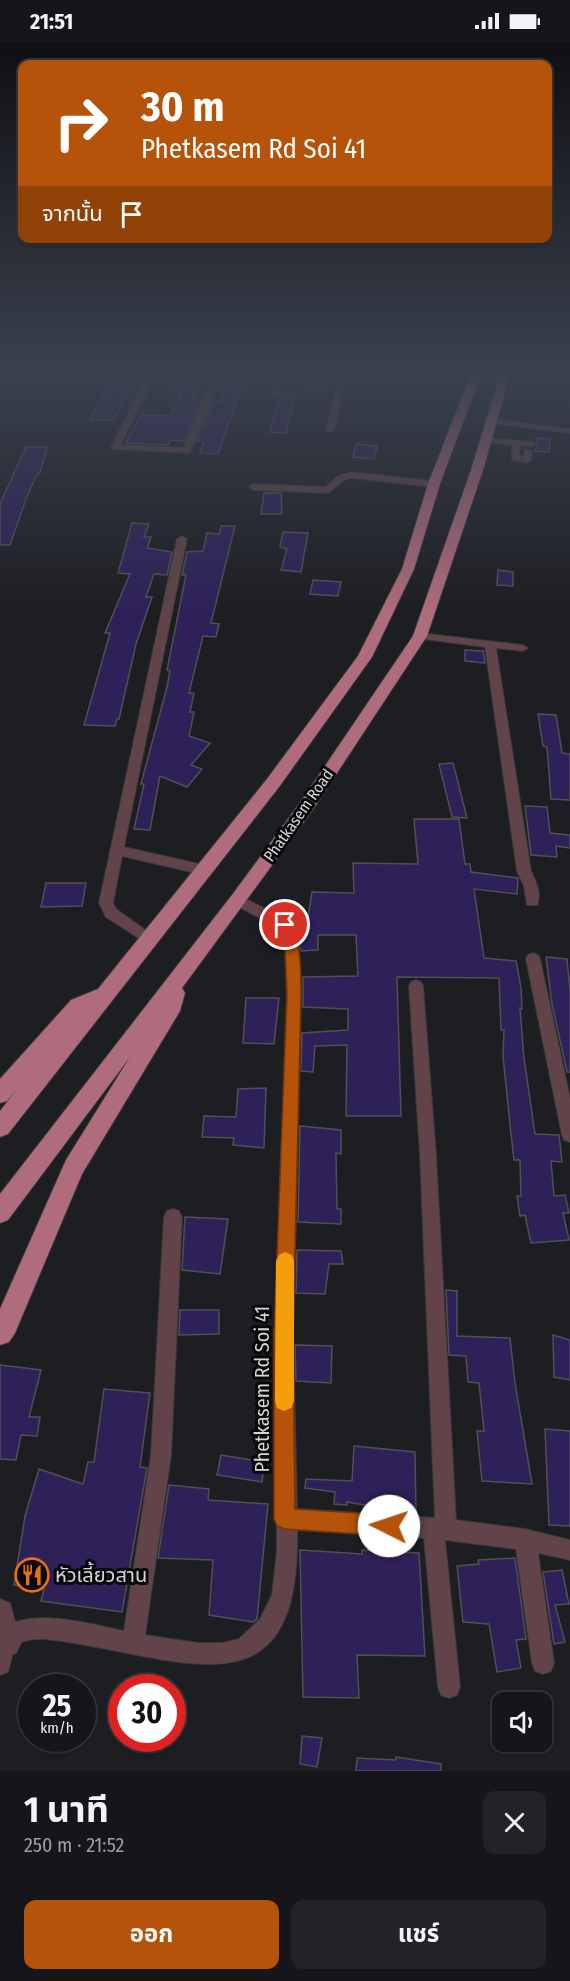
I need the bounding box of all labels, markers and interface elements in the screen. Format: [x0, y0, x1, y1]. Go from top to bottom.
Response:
text: 21:51 [30, 8, 73, 35]
text: 30 m [141, 82, 225, 132]
icon: right [42, 84, 120, 162]
text: Phetkasem Rd Soi 41 [141, 133, 366, 165]
icon: arrive [115, 198, 148, 231]
text: จากนั้น [42, 200, 103, 227]
street label: Phatkasem Road [260, 765, 337, 865]
pin [259, 899, 310, 950]
icon: arrive [268, 908, 301, 941]
street label: Phetkasem Rd Soi 41 [250, 1306, 274, 1472]
position arrow [357, 1494, 421, 1558]
restaurant icon: หัวเลี้ยวสาน [14, 1557, 50, 1593]
place label: หัวเลี้ยวสาน [55, 1561, 147, 1587]
speed limit sign: 30 [108, 1674, 186, 1752]
text: 25 [43, 1688, 71, 1724]
map controls [492, 1692, 552, 1752]
button: sound [492, 1692, 552, 1752]
text: km/h [40, 1719, 74, 1737]
text: 1 นาที [24, 1788, 109, 1832]
button: close [483, 1791, 546, 1854]
text: 250 m · 21:52 [24, 1833, 124, 1857]
button: ออก [24, 1900, 279, 1969]
button: แชร์ [291, 1900, 546, 1969]

